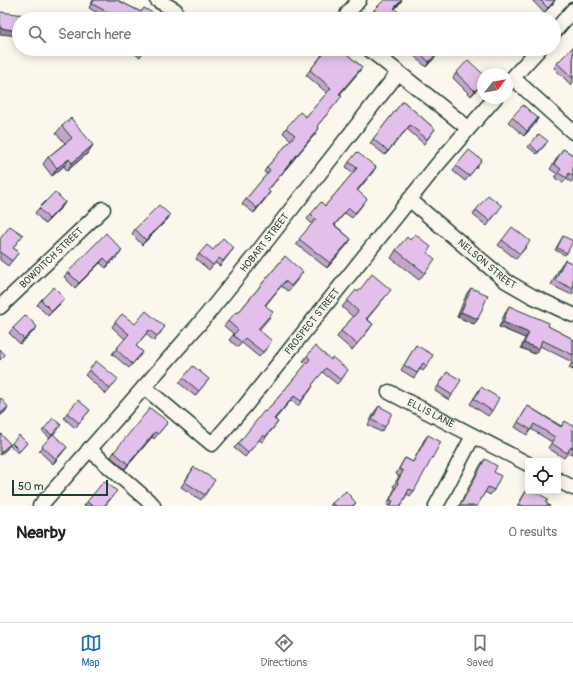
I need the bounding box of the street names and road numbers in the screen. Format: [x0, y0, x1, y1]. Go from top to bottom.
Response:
street label: HOBART STREET [238, 211, 292, 275]
street label: BOWDITCH STREET [17, 225, 86, 291]
street label: NELSON STREET [455, 237, 518, 292]
street label: PROSPECT STREET [282, 286, 343, 357]
street label: ELLIS LANE [405, 396, 456, 431]

